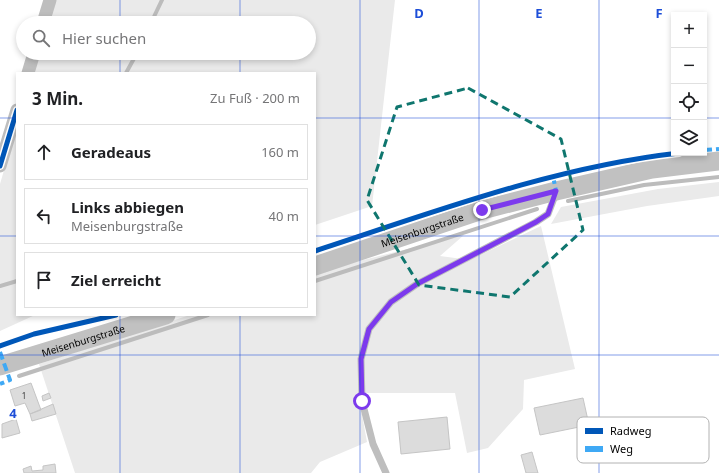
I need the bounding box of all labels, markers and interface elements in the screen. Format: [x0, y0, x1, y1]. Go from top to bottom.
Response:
text: D [414, 4, 424, 22]
text: E [535, 4, 543, 22]
text: F [655, 4, 663, 22]
map controls [671, 12, 707, 156]
button: + [671, 12, 707, 48]
search box [16, 16, 316, 60]
icon: search [30, 27, 52, 49]
text: Hier suchen [62, 28, 146, 48]
button: − [671, 48, 707, 84]
button: locate [671, 84, 707, 120]
text: 3 Min. [32, 87, 83, 110]
text: Zu Fuß · 200 m [210, 89, 300, 107]
button: layers [671, 120, 707, 156]
icon: ahead [33, 141, 55, 163]
text: Geradeaus [71, 142, 151, 162]
text: 160 m [261, 143, 299, 161]
text: Links abbiegen [71, 197, 184, 217]
route end [473, 201, 491, 219]
icon: left [33, 205, 55, 227]
text: 40 m [269, 207, 299, 225]
street label: Meisenburgstraße [379, 210, 466, 250]
text: Meisenburgstraße [71, 217, 183, 235]
icon: arrive [33, 269, 55, 291]
text: Ziel erreicht [71, 270, 161, 290]
street label: Meisenburgstraße [40, 321, 127, 360]
house number: 1 [22, 390, 26, 401]
route start [353, 392, 371, 410]
text: 4 [9, 404, 17, 422]
legend [577, 417, 709, 463]
text: Radweg [610, 423, 651, 438]
text: Weg [610, 441, 633, 456]

